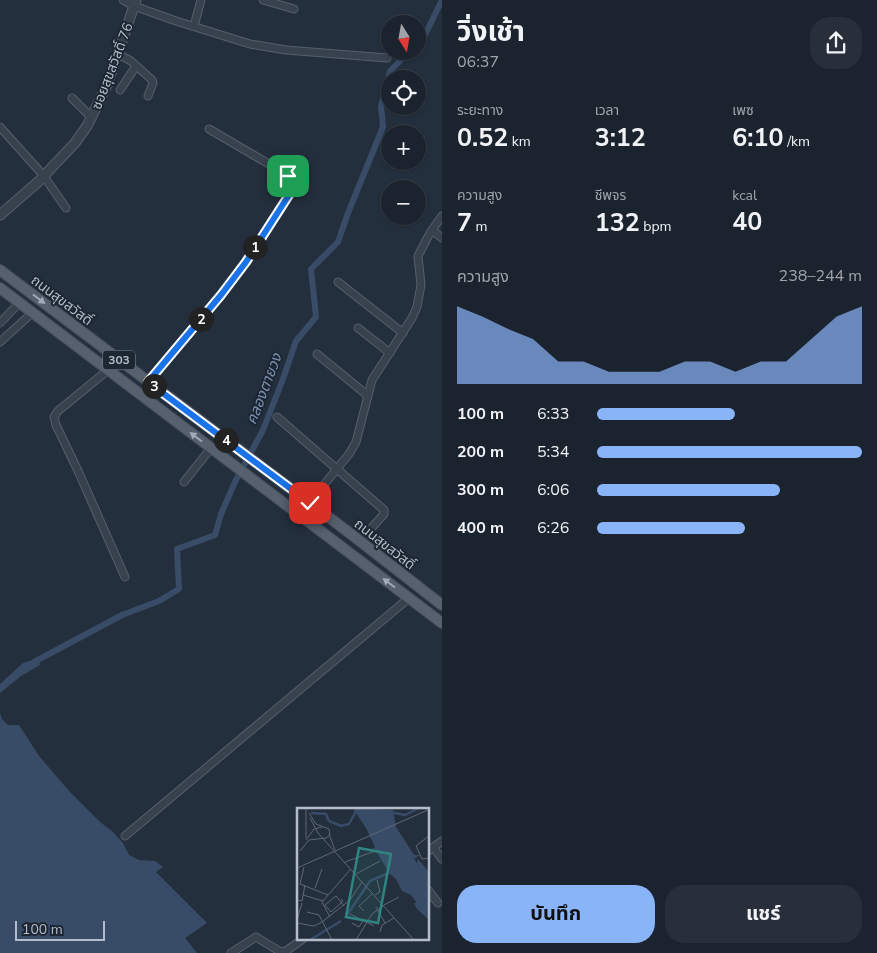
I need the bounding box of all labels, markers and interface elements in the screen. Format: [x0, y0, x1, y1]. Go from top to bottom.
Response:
text: วิ่งเช้า [457, 13, 525, 51]
north arrow [381, 15, 426, 60]
map controls [381, 15, 426, 225]
button: share [810, 17, 862, 69]
street label: ซอยสุขสวัสดิ์ 76 [87, 20, 138, 112]
text: 06:37 [457, 51, 499, 73]
button: locate [381, 70, 426, 115]
text: ระยะทาง [457, 101, 503, 120]
text: เวลา [595, 101, 619, 120]
text: เพซ [732, 101, 754, 120]
text: 0.52 [457, 121, 508, 155]
text: 3:12 [595, 121, 646, 155]
text: 6:10 [732, 121, 784, 155]
button: + [381, 125, 426, 170]
text: km [508, 132, 531, 151]
text: /km [784, 132, 810, 151]
pin [267, 155, 309, 197]
icon: arrive [274, 162, 302, 190]
button: − [381, 180, 426, 225]
text: ความสูง [457, 186, 502, 205]
text: ชีพจร [595, 186, 626, 205]
text: kcal [732, 186, 757, 205]
text: 40 [732, 205, 762, 239]
text: 7 [457, 206, 472, 240]
text: 132 [595, 206, 640, 240]
text: m [472, 217, 488, 236]
text: bpm [640, 217, 672, 236]
pin: 1 [242, 234, 268, 260]
text: 1 [251, 238, 260, 257]
text: 238–244 m [779, 265, 862, 287]
text: ความสูง [457, 266, 509, 288]
street label: ถนนสุขสวัสดิ์ [27, 271, 96, 330]
one-way arrow [32, 294, 45, 305]
pin: 2 [188, 306, 214, 332]
text: 2 [197, 310, 206, 329]
road number: 303 [103, 350, 135, 370]
water label: คลองตายวง [241, 350, 287, 427]
pin: 3 [142, 374, 166, 398]
text: 3 [150, 377, 159, 396]
text: 100 m [457, 403, 504, 425]
text: 6:33 [537, 403, 569, 425]
pin: 4 [214, 428, 238, 452]
one-way arrow [190, 431, 203, 442]
text: 4 [222, 431, 231, 450]
text: 200 m [457, 441, 504, 463]
text: 5:34 [537, 441, 569, 463]
text: 300 m [457, 479, 504, 501]
text: 6:06 [537, 479, 569, 501]
pin [289, 482, 331, 524]
icon: check [296, 489, 324, 517]
street label: ถนนสุขสวัสดิ์ [350, 514, 419, 574]
text: 400 m [457, 517, 504, 539]
text: 6:26 [537, 517, 569, 539]
one-way arrow [383, 577, 396, 588]
inset map [297, 808, 430, 940]
button: บันทึก [457, 885, 655, 943]
button: แชร์ [665, 885, 862, 943]
scale bar [15, 918, 105, 941]
text: 100 m [22, 920, 63, 939]

